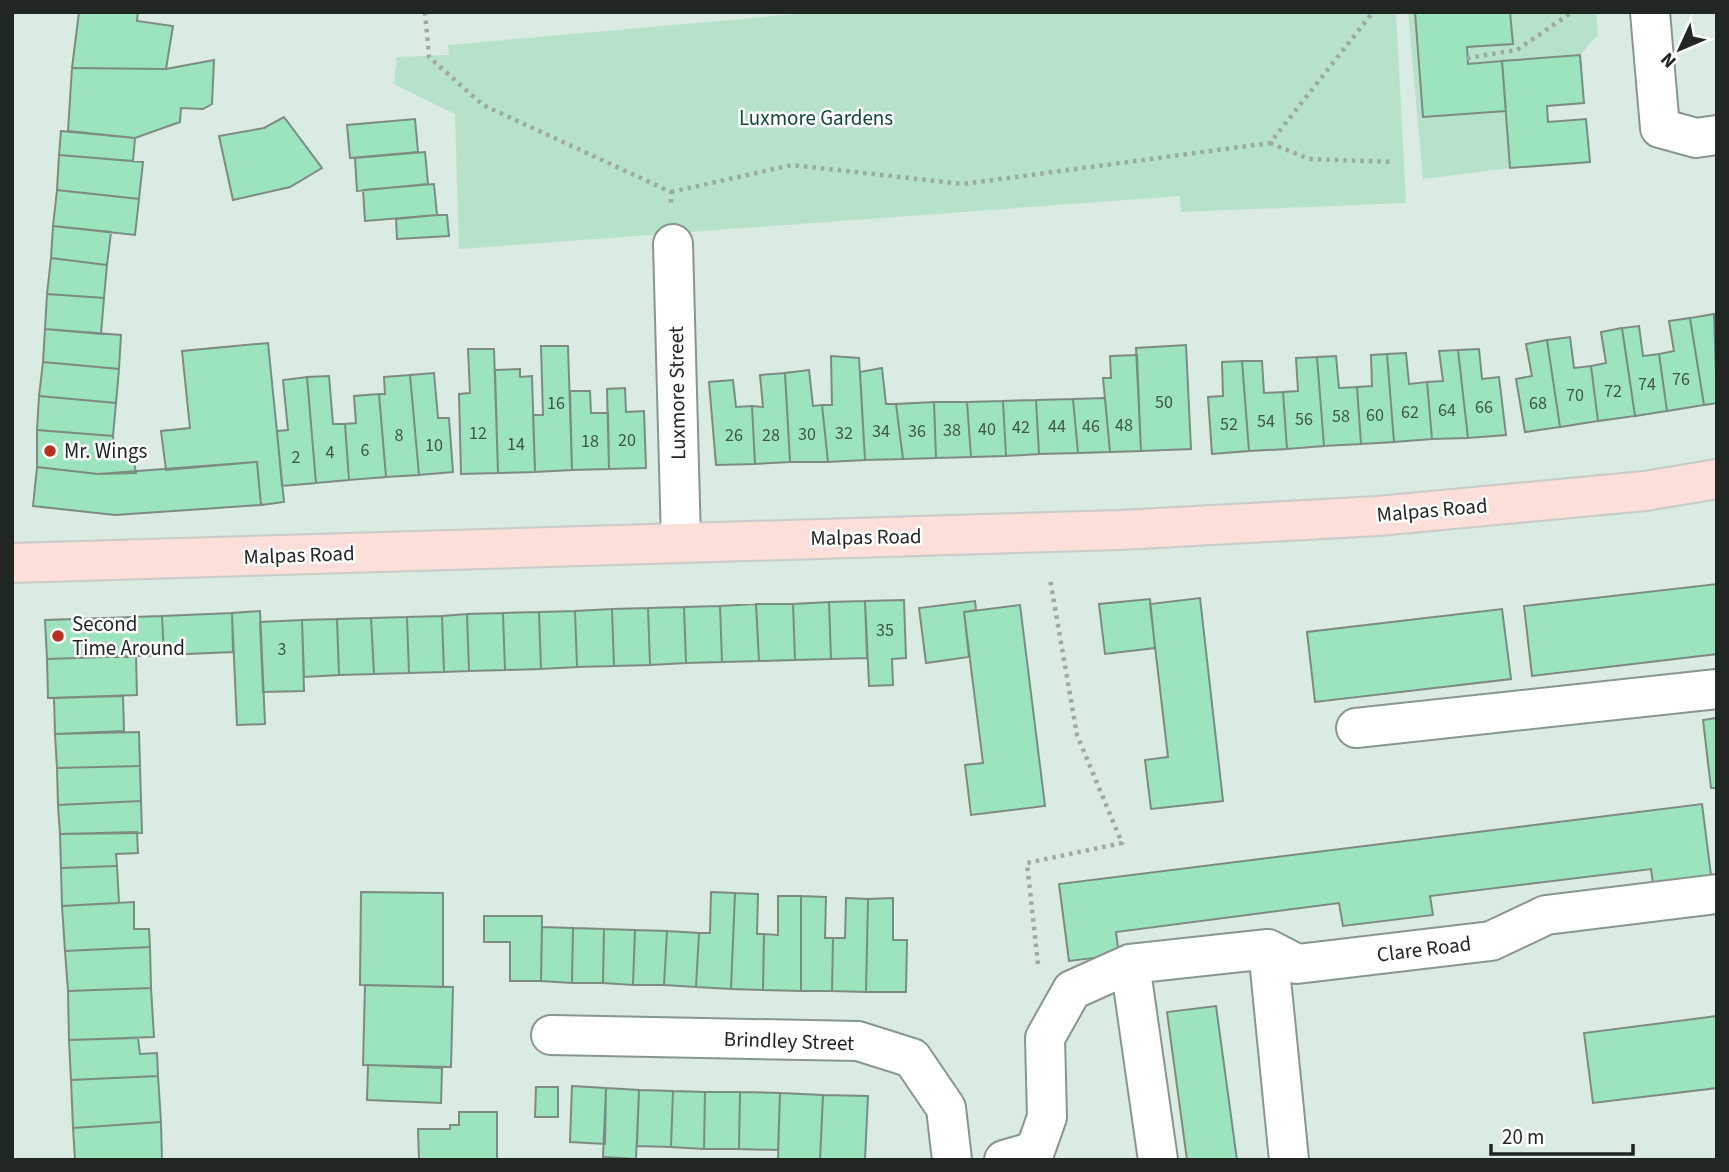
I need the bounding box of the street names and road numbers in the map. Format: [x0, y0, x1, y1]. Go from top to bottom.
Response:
street label: Luxmore Street [661, 326, 693, 460]
street label: Malpas Road [1375, 490, 1489, 530]
street label: Malpas Road [810, 521, 922, 553]
street label: Malpas Road [243, 538, 355, 572]
street label: Clare Road [1375, 928, 1473, 970]
street label: Brindley Street [723, 1024, 855, 1058]

